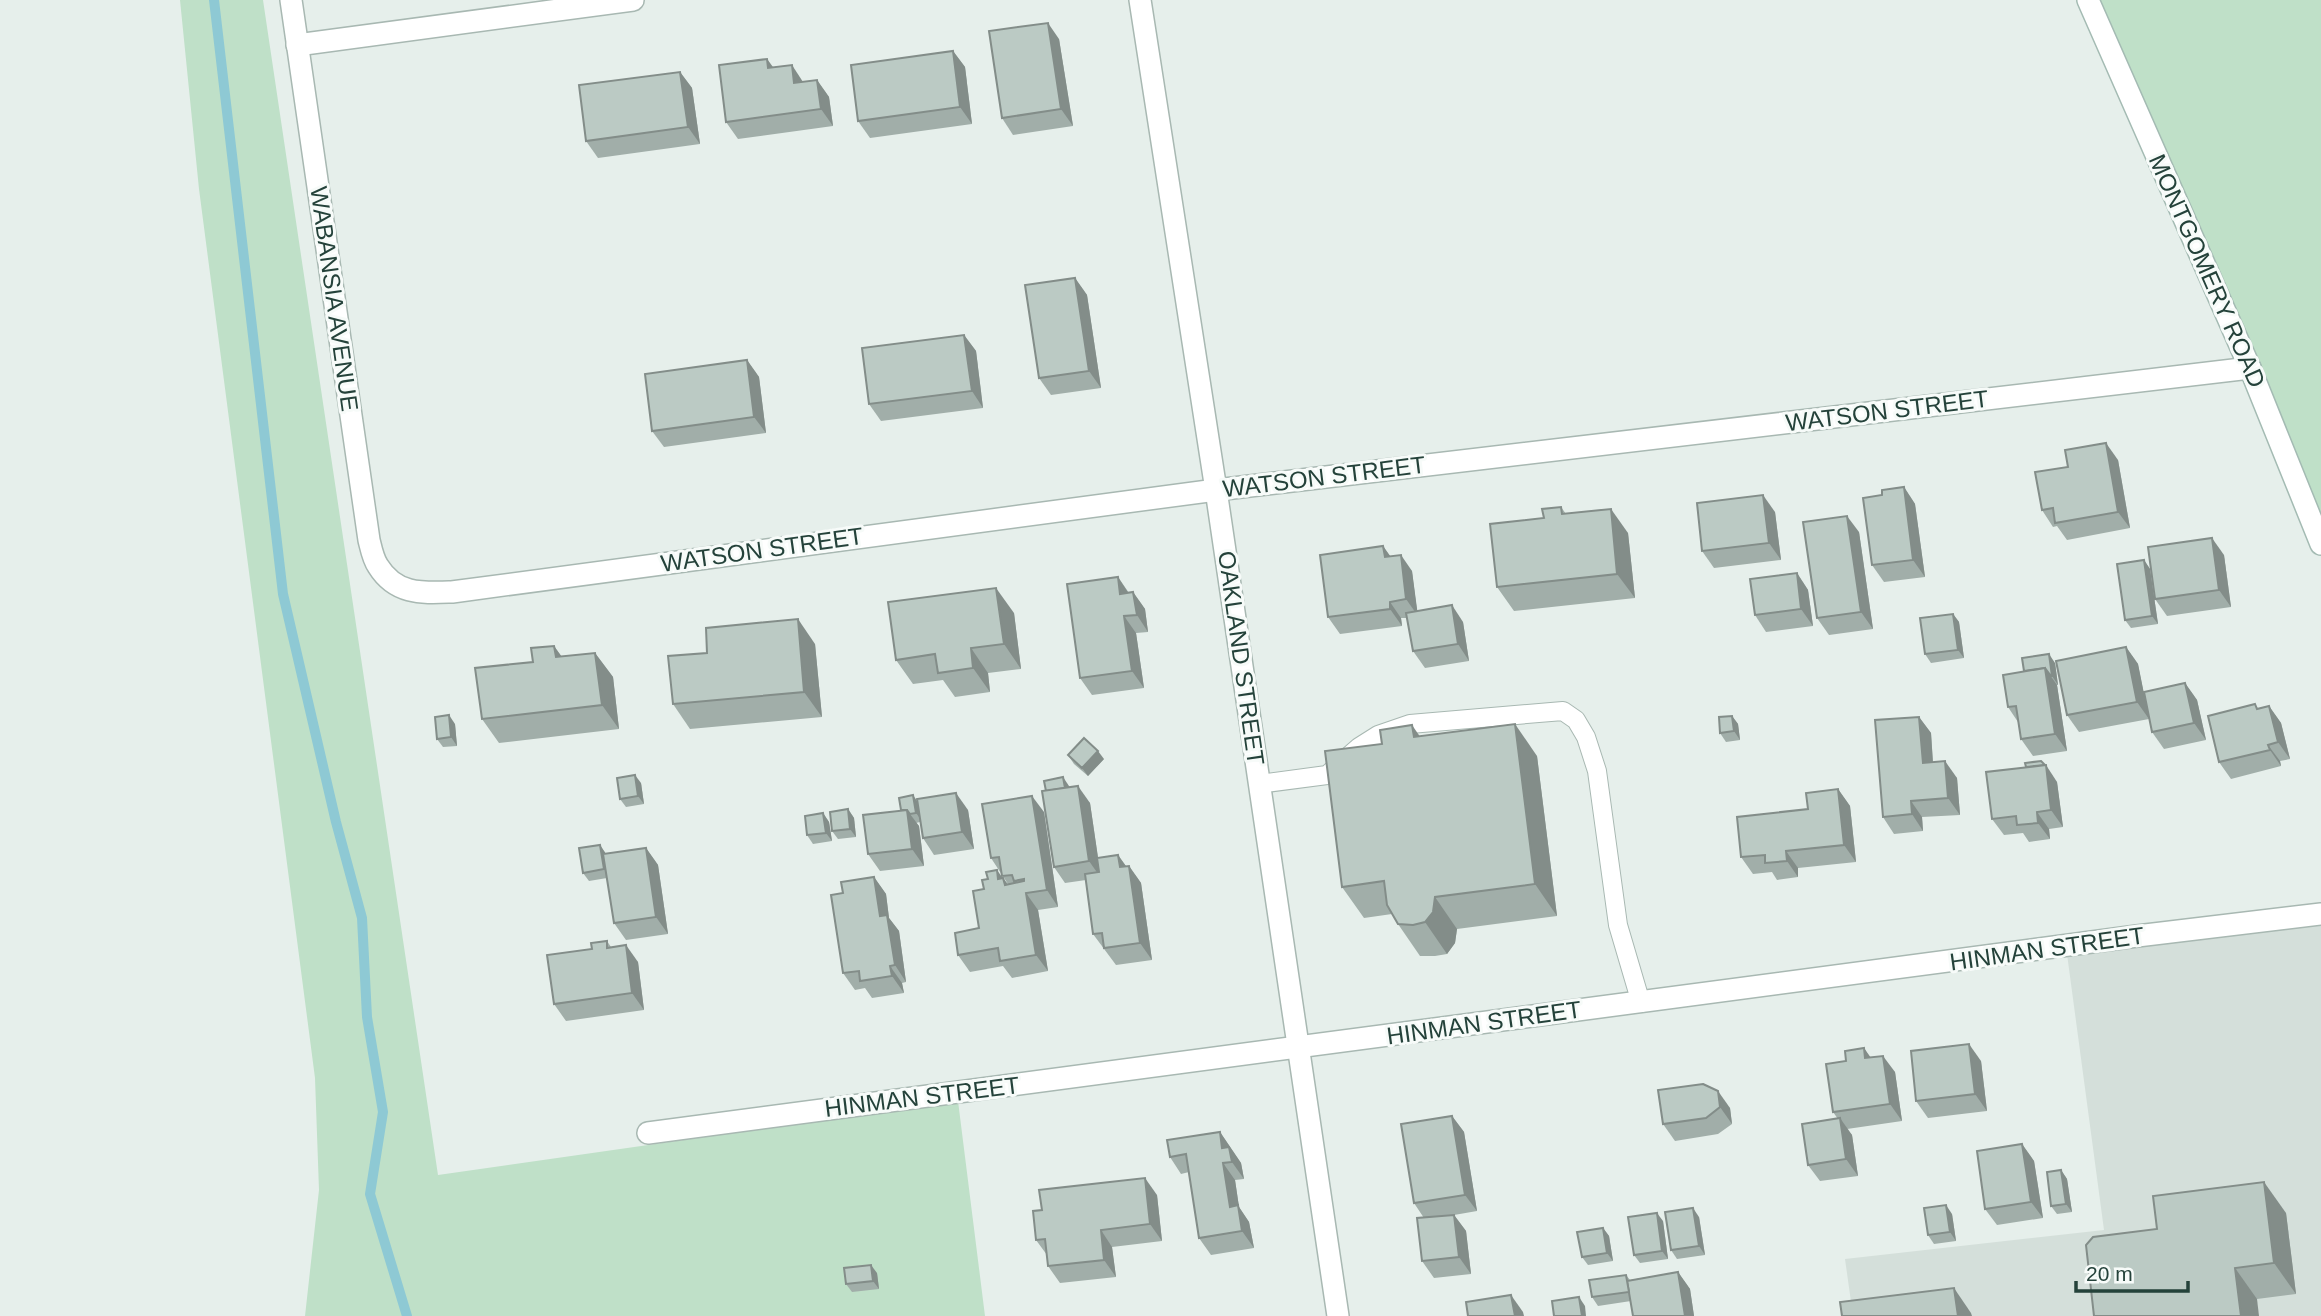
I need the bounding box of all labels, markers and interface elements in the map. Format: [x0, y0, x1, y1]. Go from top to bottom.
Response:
street label: MONTGOMERY ROAD [2144, 150, 2271, 392]
street label: WABANSIA AVENUE [305, 185, 364, 413]
street label: WATSON STREET [1784, 385, 1990, 436]
street label: WATSON STREET [1221, 451, 1427, 502]
street label: WATSON STREET [659, 522, 865, 577]
street label: OAKLAND STREET [1213, 549, 1270, 767]
street label: HINMAN STREET [1948, 921, 2146, 976]
street label: HINMAN STREET [1385, 995, 1583, 1050]
street label: HINMAN STREET [823, 1071, 1021, 1122]
scale bar [2076, 1250, 2188, 1294]
text: 20 m [2086, 1262, 2133, 1285]

